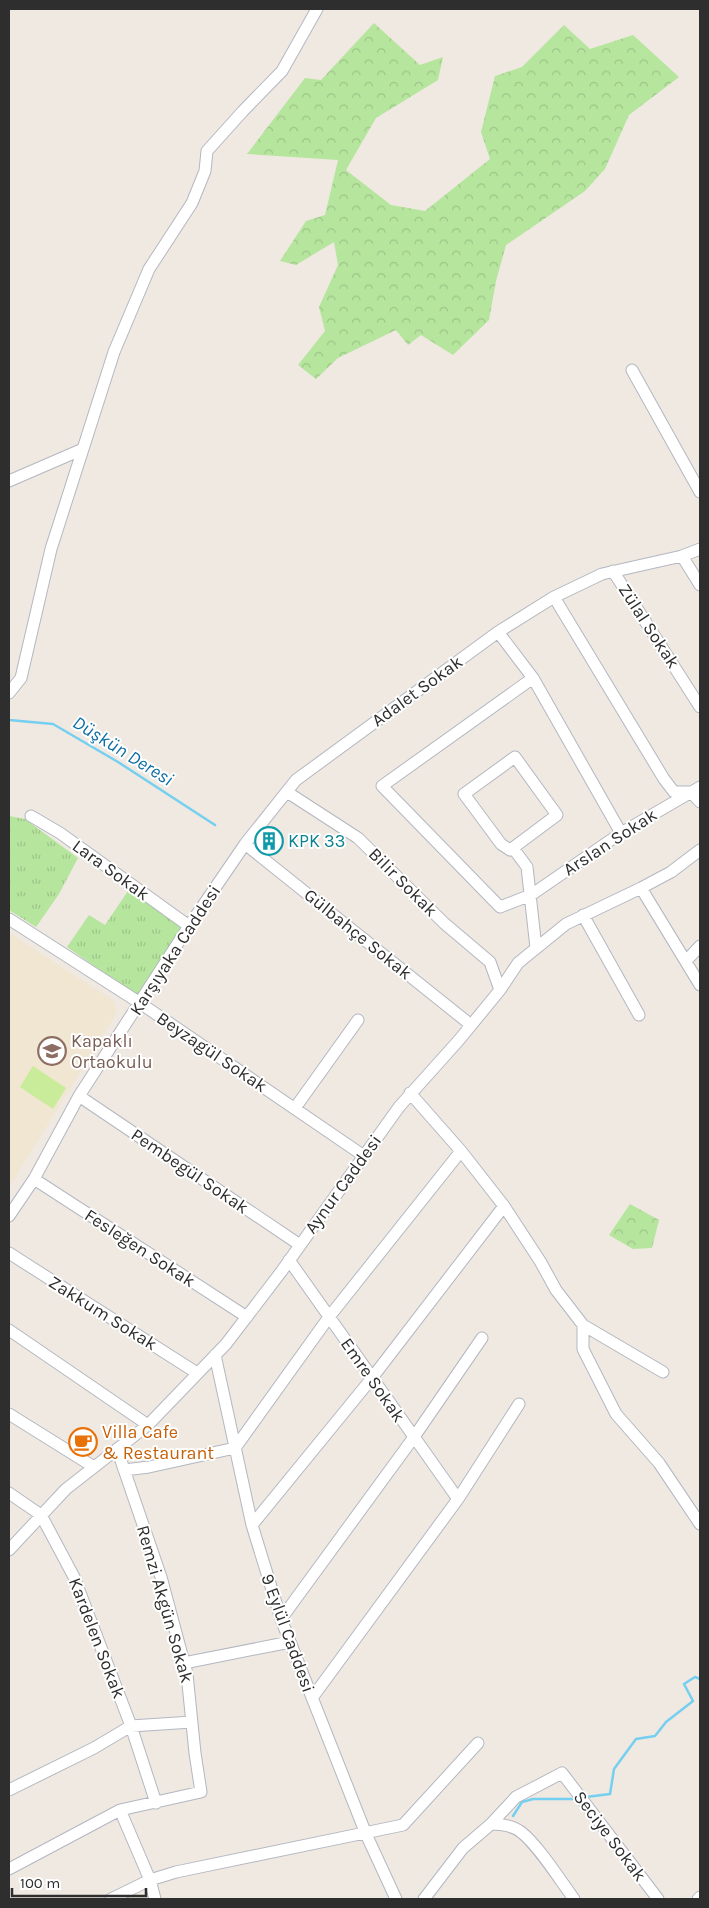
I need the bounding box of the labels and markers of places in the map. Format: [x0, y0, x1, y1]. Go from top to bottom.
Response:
building icon: KPK 33 [254, 826, 284, 856]
place label: KPK 33 [288, 830, 345, 852]
place label: Kapaklı Ortaokulu [71, 1030, 153, 1073]
school or university icon: Kapaklı Ortaokulu [37, 1036, 67, 1066]
place label: Villa Cafe & Restaurant [102, 1421, 214, 1464]
cafe icon: Villa Cafe & Restaurant [68, 1427, 98, 1457]

